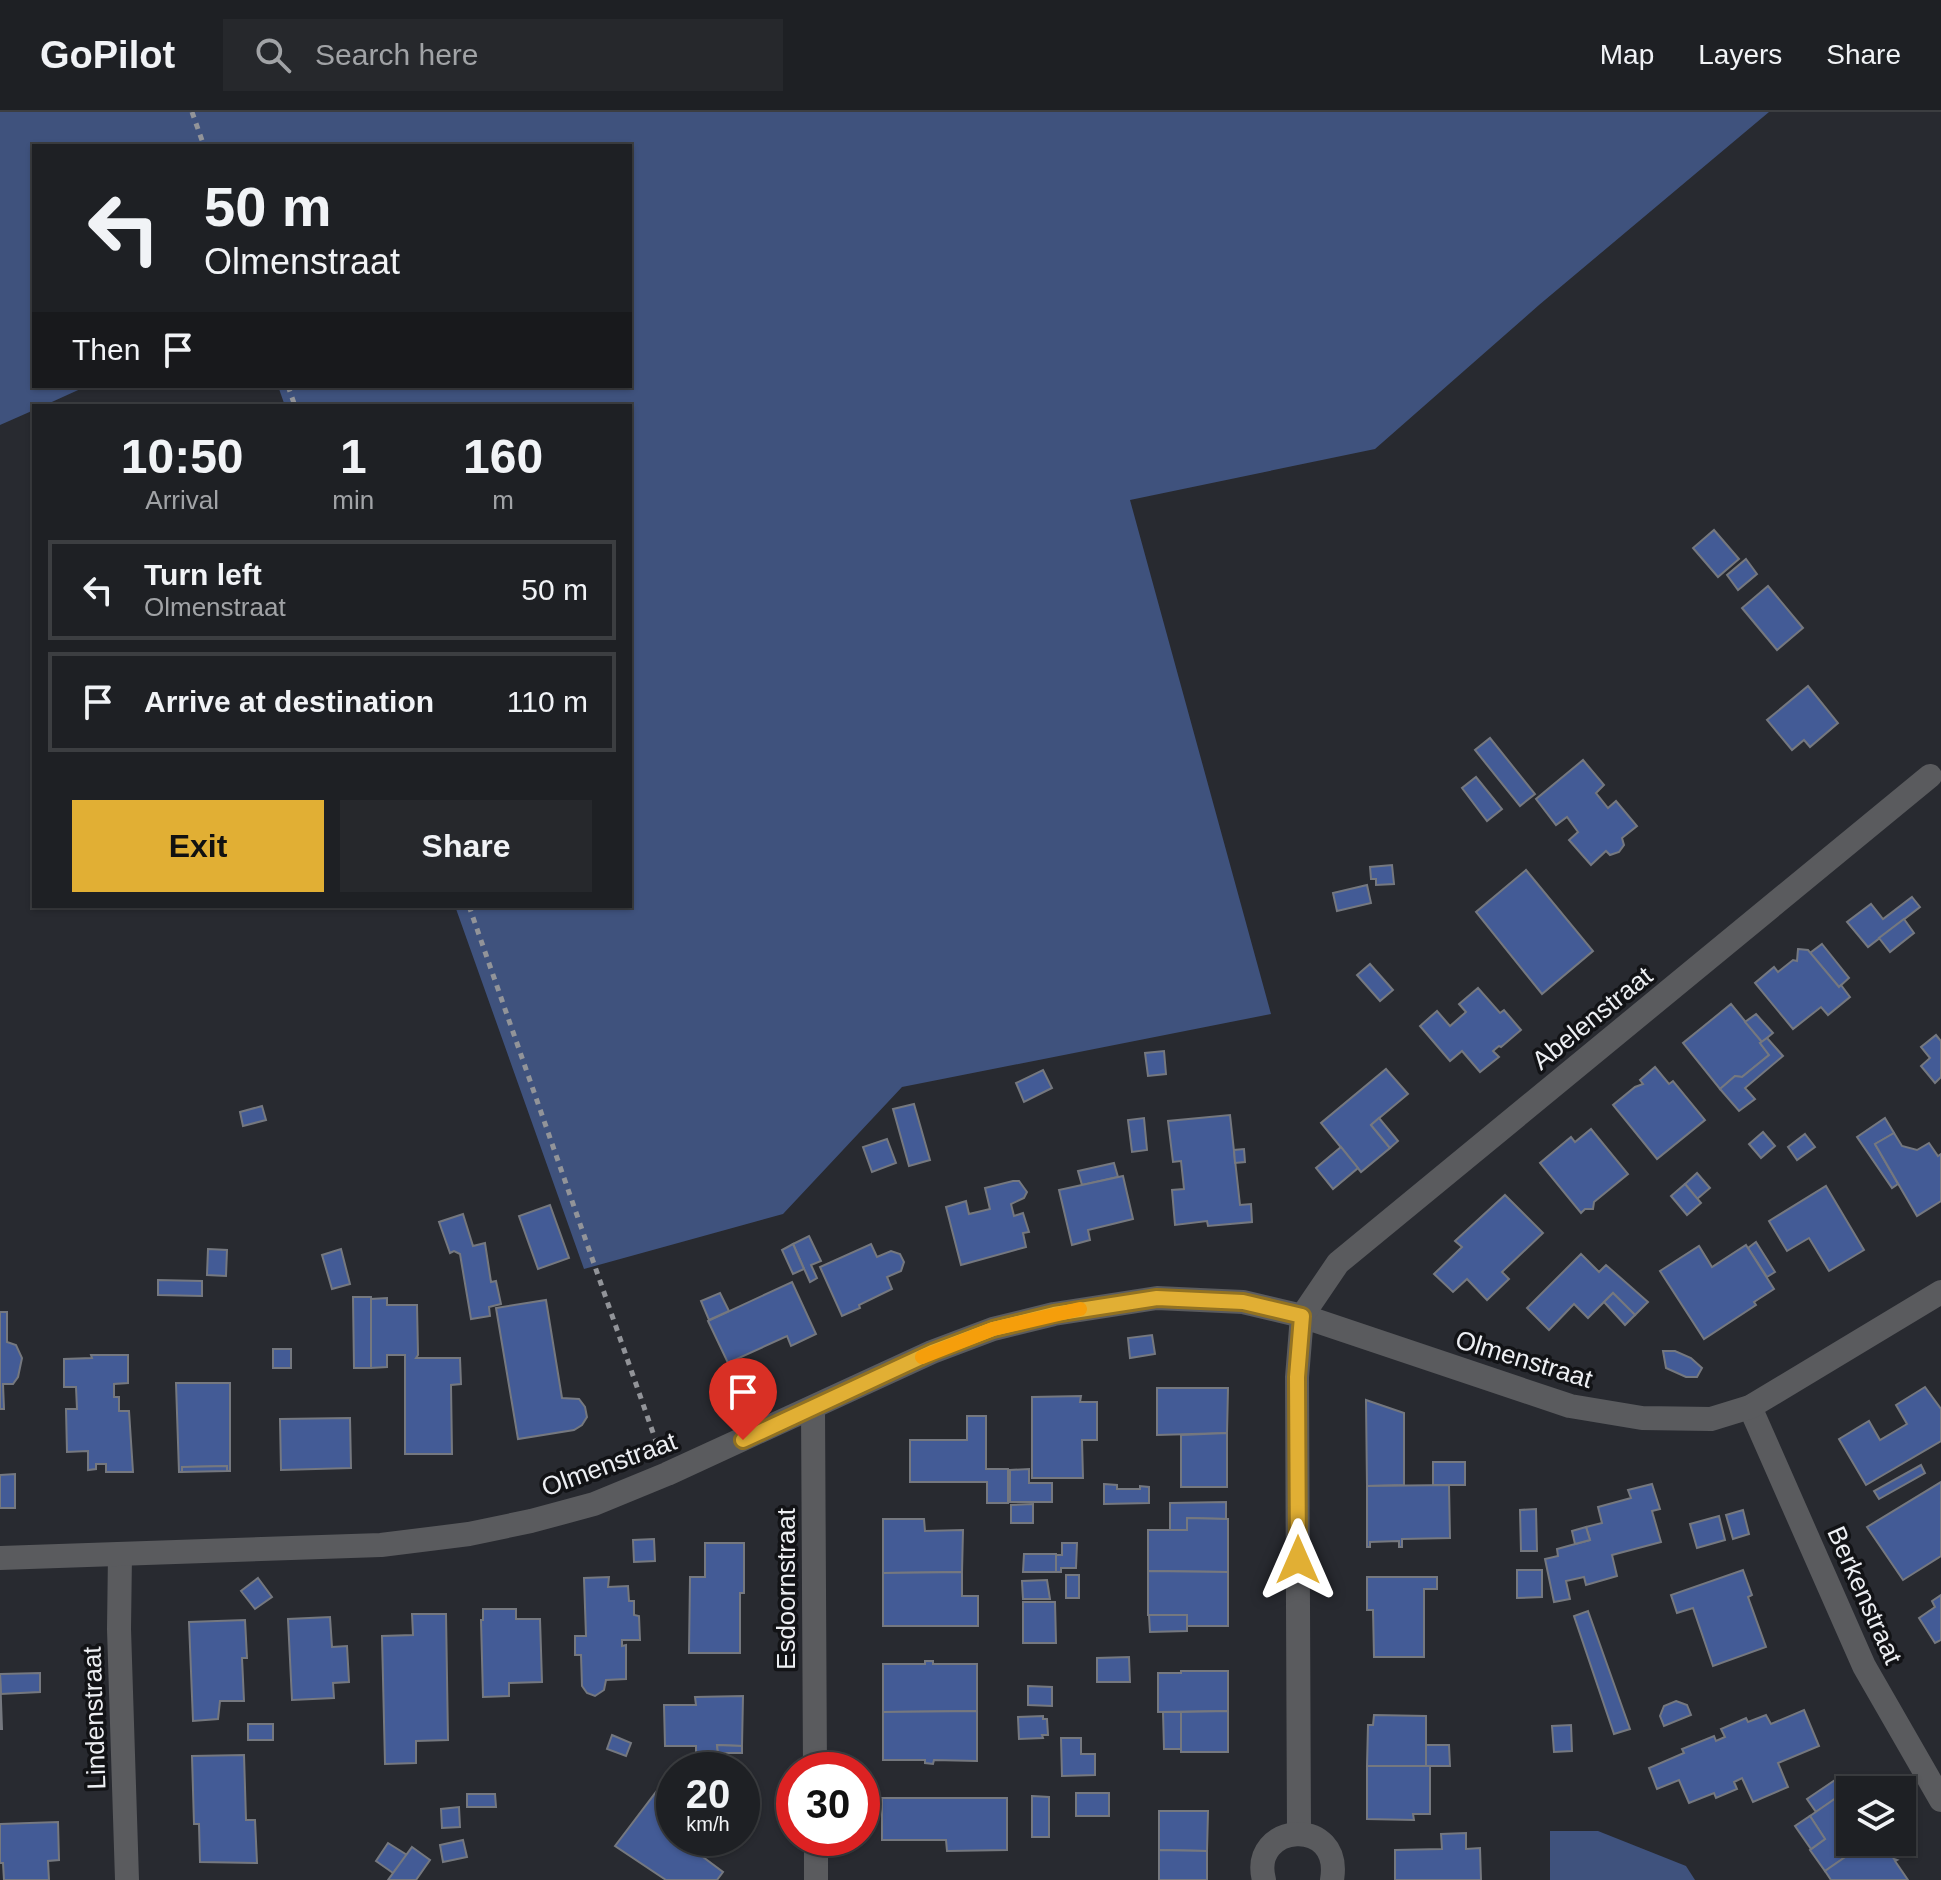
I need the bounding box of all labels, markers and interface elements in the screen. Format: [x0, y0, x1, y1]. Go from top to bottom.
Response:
search box [223, 19, 783, 91]
icon: search [251, 33, 295, 77]
text: GoPilot [40, 34, 175, 76]
text: Search here [315, 38, 479, 71]
text: Map [1600, 39, 1654, 70]
text: Layers [1698, 39, 1782, 70]
text: Share [1826, 39, 1901, 70]
text: 50 m [204, 175, 332, 238]
icon: left [72, 176, 176, 280]
text: Olmenstraat [204, 241, 400, 282]
icon: arrive [156, 328, 200, 372]
text: Then [72, 333, 140, 366]
text: 10:50 [121, 430, 244, 483]
text: 1 [340, 430, 367, 483]
text: 160 [463, 430, 543, 483]
text: Arrival [145, 485, 219, 515]
text: min [332, 485, 374, 515]
text: m [492, 485, 514, 515]
text: Turn left [144, 558, 262, 591]
icon: left [76, 568, 120, 612]
text: 50 m [521, 573, 588, 606]
text: Olmenstraat [144, 592, 286, 622]
icon: arrive [76, 680, 120, 724]
text: Arrive at destination [144, 685, 434, 718]
text: 110 m [507, 685, 588, 718]
button: Exit [72, 800, 324, 892]
button: Share [340, 800, 592, 892]
street label: Abelenstraat [1526, 960, 1659, 1076]
street label: Olmenstraat [1452, 1324, 1597, 1394]
pin [709, 1358, 777, 1440]
icon: arrive [721, 1370, 765, 1414]
street label: Olmenstraat [537, 1425, 681, 1502]
street label: Esdoornstraat [771, 1507, 801, 1670]
position arrow [1256, 1518, 1340, 1602]
street label: Berkenstraat [1821, 1522, 1909, 1669]
street label: Lindenstraat [76, 1645, 111, 1790]
speed limit sign: 30 [776, 1752, 880, 1856]
text: 20 [686, 1772, 730, 1816]
map controls [1836, 1776, 1916, 1856]
button: layers [1836, 1776, 1916, 1856]
text: km/h [686, 1813, 730, 1835]

